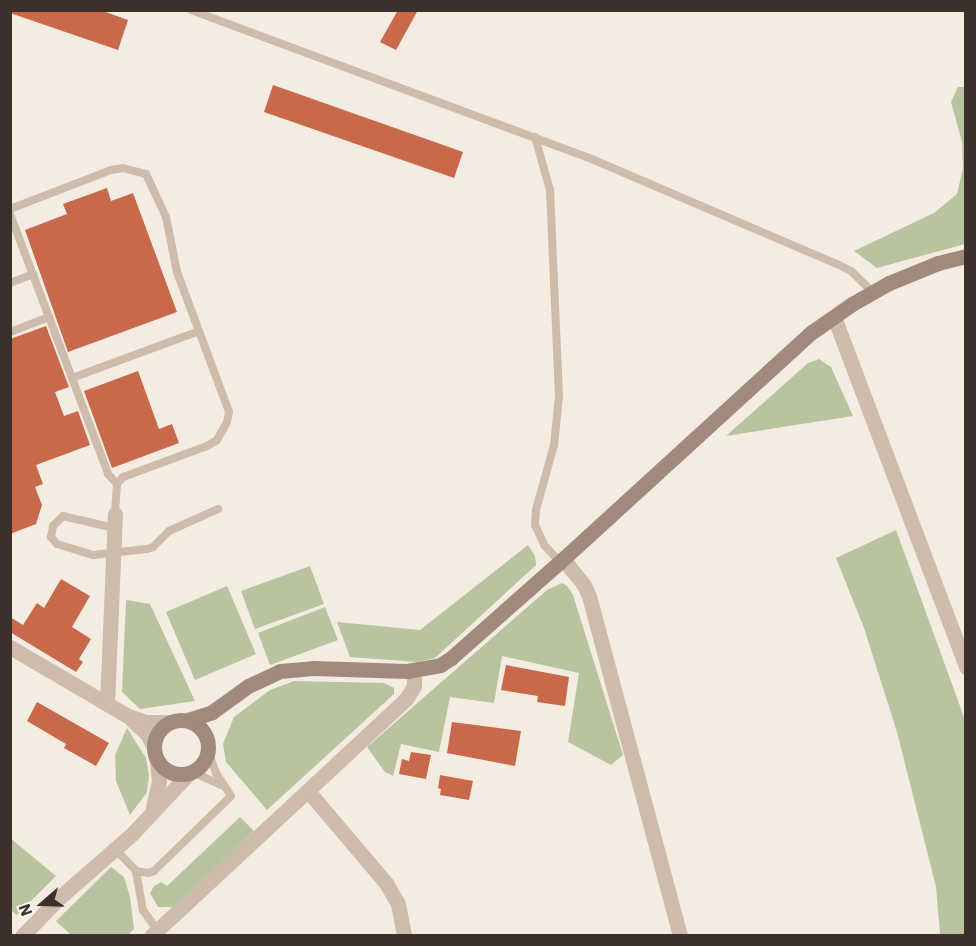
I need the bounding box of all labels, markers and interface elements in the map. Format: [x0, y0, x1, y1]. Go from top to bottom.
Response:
north arrow [12, 874, 72, 934]
text: N [14, 901, 36, 919]

